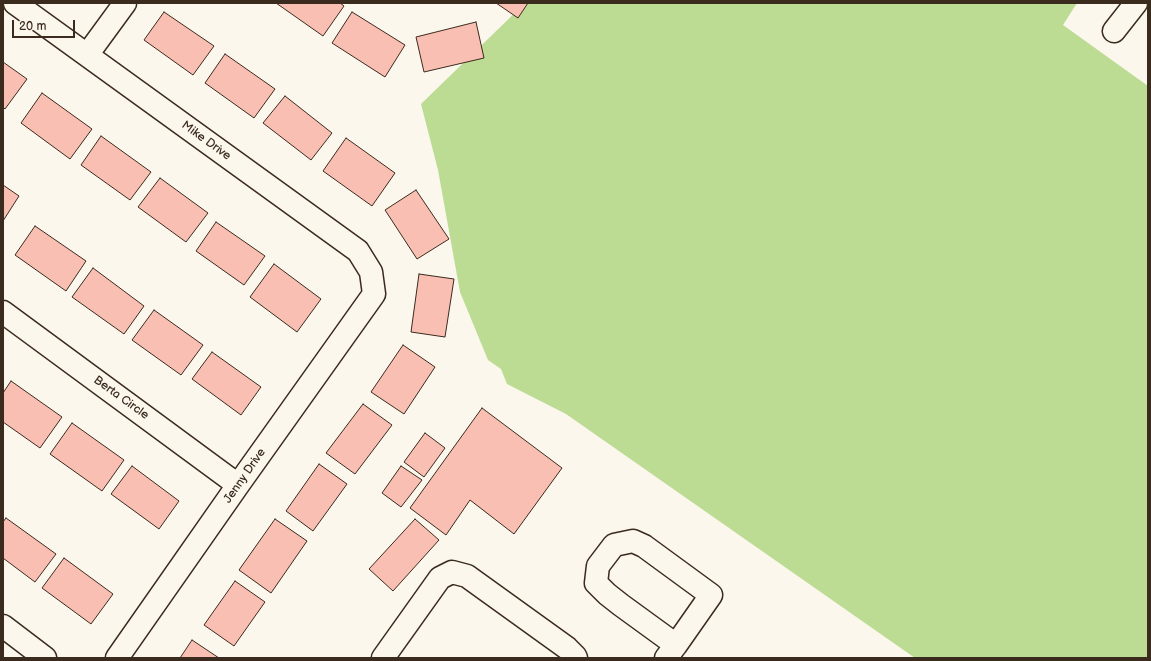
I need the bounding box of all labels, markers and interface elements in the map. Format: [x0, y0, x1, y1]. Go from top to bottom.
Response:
scale bar [14, 12, 77, 38]
text: 20 m [19, 19, 46, 34]
street label: Mike Drive [179, 118, 233, 164]
street label: Berta Circle [91, 373, 151, 423]
street label: Jenny Drive [221, 446, 269, 506]

